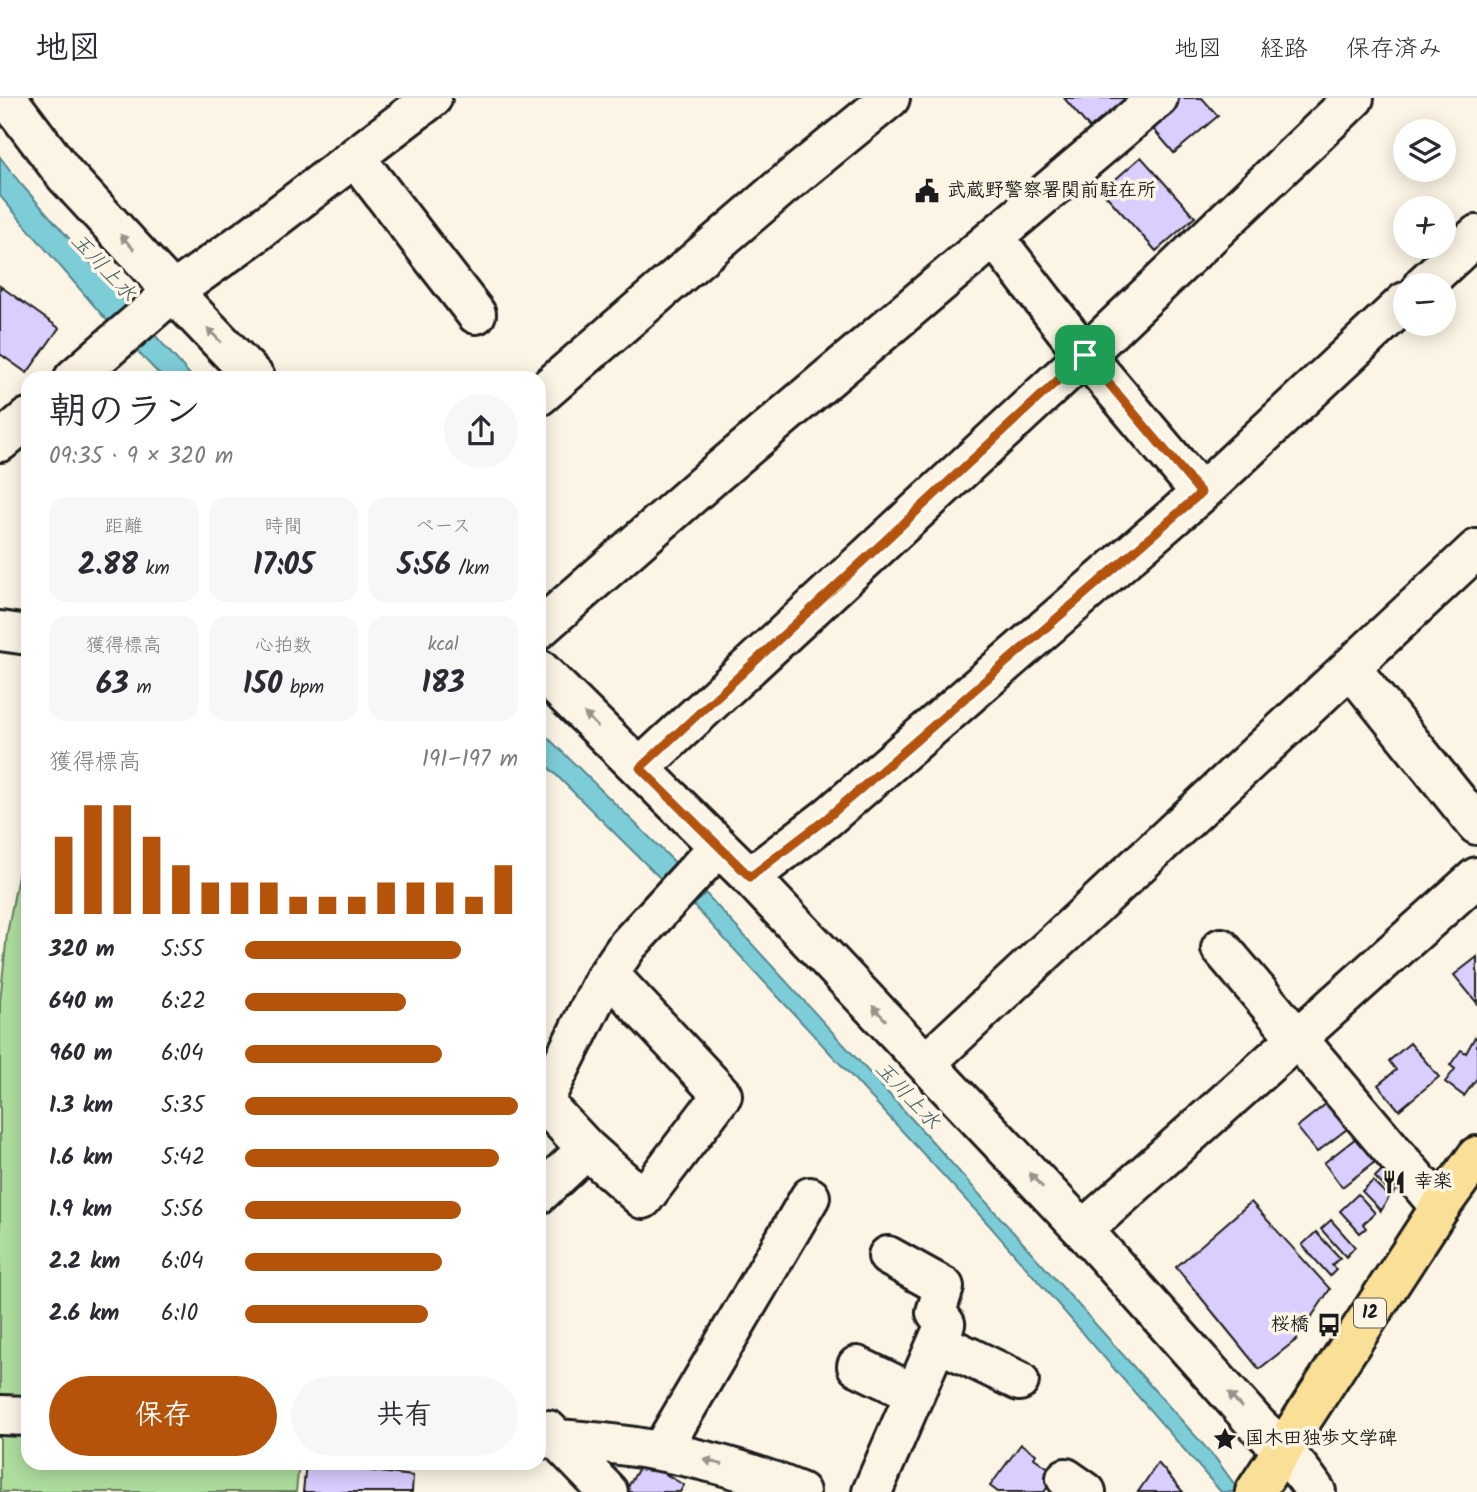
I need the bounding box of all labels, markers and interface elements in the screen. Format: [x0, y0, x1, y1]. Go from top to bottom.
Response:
text: 地図 [35, 23, 101, 76]
text: 地図 [1174, 30, 1222, 69]
text: 経路 [1260, 30, 1308, 69]
text: 保存済み [1346, 30, 1442, 69]
map controls [1393, 119, 1456, 336]
button: layers [1393, 119, 1456, 182]
place label: 武蔵野警察署関前駐在所 [947, 176, 1156, 206]
public building icon: 武蔵野警察署関前駐在所 [913, 177, 941, 205]
button: + [1393, 196, 1456, 259]
water label: 玉川上水 [62, 226, 144, 310]
one-way arrow [119, 234, 135, 251]
button: − [1393, 273, 1456, 336]
pin [1055, 325, 1115, 385]
one-way arrow [206, 327, 222, 344]
icon: arrive [1066, 336, 1104, 374]
text: 朝のラン [49, 383, 201, 443]
button: share [444, 394, 518, 468]
text: 09:35 · 9 × 320 m [49, 439, 233, 475]
text: 距離 [105, 512, 143, 542]
text: 時間 [264, 512, 303, 542]
text: ペース [415, 512, 471, 542]
text: 2.88 [78, 542, 138, 590]
text: 17:05 [253, 542, 314, 590]
text: 5:56 [397, 542, 451, 590]
text: km [138, 554, 170, 584]
text: /km [451, 554, 489, 584]
text: kcal [428, 630, 459, 660]
text: 獲得標高 [86, 631, 162, 661]
text: 心拍数 [255, 631, 312, 661]
text: 183 [422, 660, 465, 708]
text: 63 [96, 661, 129, 709]
text: 150 [243, 661, 282, 709]
text: m [129, 673, 152, 703]
text: bpm [282, 673, 324, 703]
one-way arrow [583, 712, 600, 728]
text: 191–197 m [422, 742, 518, 778]
text: 獲得標高 [49, 745, 141, 781]
text: 320 m [49, 932, 114, 968]
text: 5:55 [161, 932, 204, 968]
text: 640 m [49, 984, 114, 1020]
text: 6:22 [161, 984, 206, 1020]
one-way arrow [872, 1005, 888, 1022]
text: 960 m [49, 1036, 113, 1072]
text: 6:04 [161, 1036, 204, 1072]
water label: 玉川上水 [866, 1054, 948, 1138]
text: 1.3 km [49, 1088, 113, 1124]
text: 5:35 [161, 1088, 205, 1124]
text: 1.6 km [49, 1140, 113, 1176]
text: 5:42 [161, 1140, 205, 1176]
place label: 幸楽 [1414, 1167, 1452, 1197]
restaurant icon: 幸楽 [1380, 1168, 1408, 1196]
one-way arrow [1029, 1172, 1045, 1189]
text: 1.9 km [49, 1192, 112, 1228]
text: 5:56 [161, 1192, 204, 1228]
text: 2.2 km [49, 1244, 120, 1280]
text: 6:04 [161, 1244, 204, 1280]
text: 2.6 km [49, 1296, 119, 1332]
text: 6:10 [161, 1296, 198, 1332]
road number: 12 [1354, 1298, 1386, 1328]
place label: 桜橋 [1271, 1310, 1309, 1340]
bus stop icon: 桜橋 [1315, 1311, 1343, 1339]
button: 保存 [49, 1376, 277, 1456]
button: 共有 [291, 1376, 518, 1456]
one-way arrow [1227, 1391, 1243, 1409]
place label: 国木田独歩文学碑 [1245, 1424, 1397, 1454]
place icon: 国木田独歩文学碑 [1211, 1425, 1239, 1453]
one-way arrow [702, 1456, 724, 1467]

